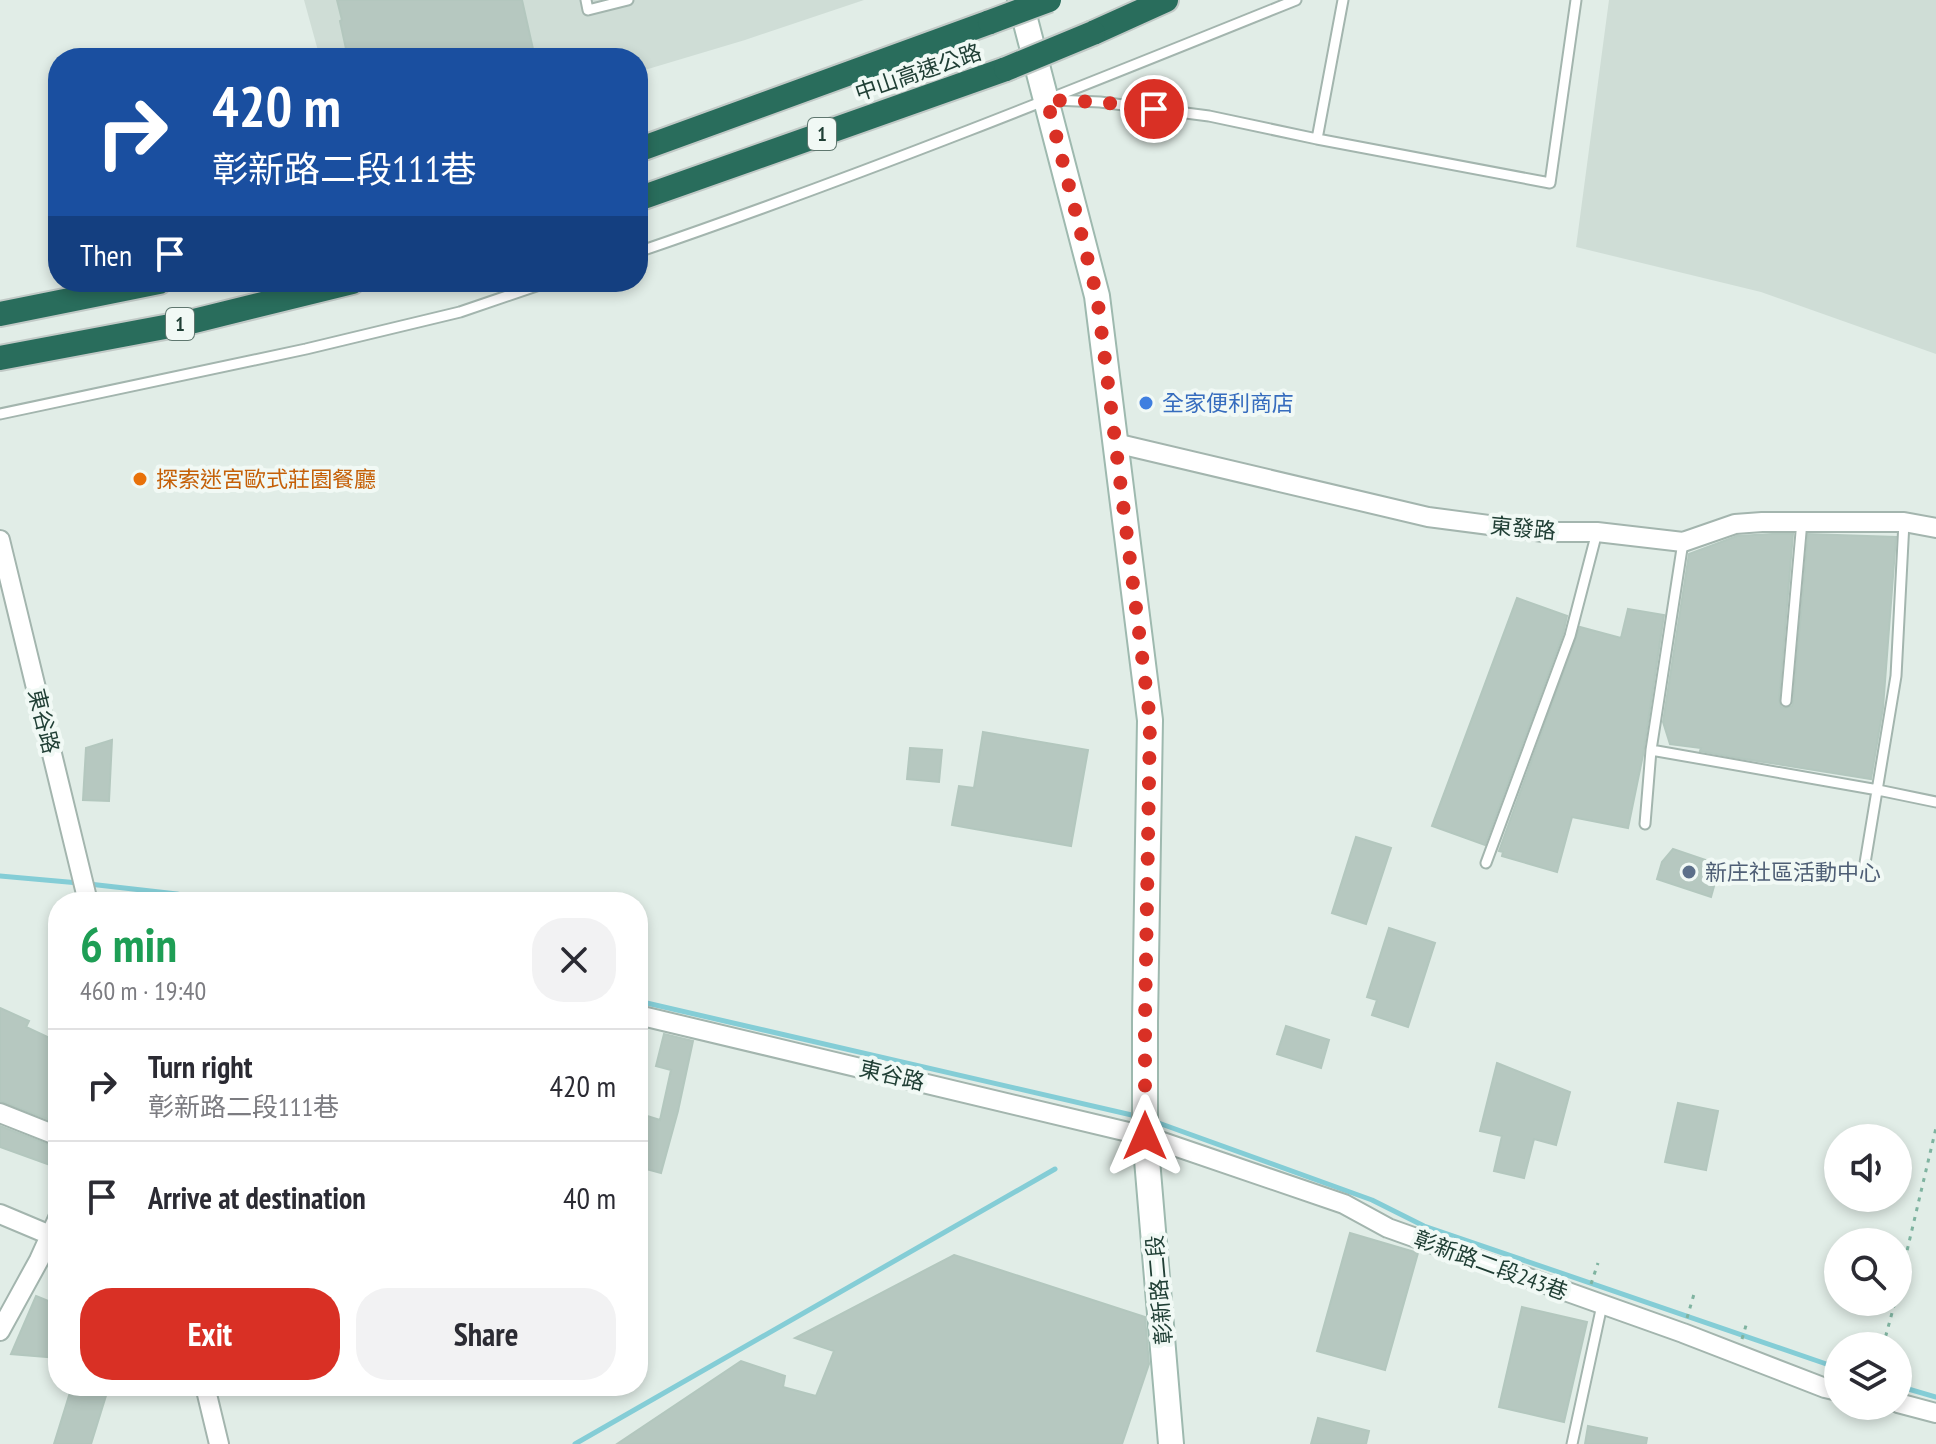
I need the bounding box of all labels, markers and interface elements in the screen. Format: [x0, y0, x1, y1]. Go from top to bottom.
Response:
street label: 中山高速公路 [851, 37, 985, 107]
text: 420 m [212, 70, 341, 142]
pin [1120, 75, 1188, 143]
icon: right [80, 80, 184, 184]
icon: arrive [1132, 87, 1176, 131]
road number: 1 [808, 118, 836, 150]
text: 彰新路二段111巷 [212, 145, 477, 192]
icon: arrive [148, 232, 192, 276]
text: Then [80, 235, 132, 274]
road number: 1 [166, 308, 194, 340]
place label: 全家便利商店 [1162, 389, 1294, 417]
marker: 全家便利商店 [1137, 394, 1155, 412]
place label: 探索迷宮歐式莊園餐廳 [156, 465, 376, 493]
marker: 探索迷宮歐式莊園餐廳 [131, 470, 149, 488]
street label: 東發路 [1489, 511, 1557, 545]
street label: 東谷路 [22, 686, 66, 756]
place label: 新庄社區活動中心 [1705, 858, 1881, 886]
marker: 新庄社區活動中心 [1680, 863, 1698, 881]
text: 6 min [80, 913, 177, 975]
button: close [532, 918, 616, 1002]
text: 460 m · 19:40 [80, 974, 206, 1007]
text: Turn right [148, 1047, 252, 1086]
street label: 東谷路 [857, 1054, 927, 1096]
icon: right [80, 1063, 124, 1107]
text: 420 m [550, 1066, 616, 1105]
text: 彰新路二段111巷 [148, 1090, 339, 1123]
position arrow [1103, 1094, 1187, 1178]
map controls [1824, 1124, 1912, 1420]
button: sound [1824, 1124, 1912, 1212]
icon: arrive [80, 1175, 124, 1219]
text: Arrive at destination [148, 1178, 366, 1217]
text: 40 m [563, 1178, 616, 1217]
street label: 彰新路二段243巷 [1410, 1224, 1572, 1306]
button: search [1824, 1228, 1912, 1316]
street label: 彰新路二段 [1140, 1234, 1178, 1346]
button: Exit [80, 1288, 340, 1380]
button: Share [356, 1288, 616, 1380]
button: layers [1824, 1332, 1912, 1420]

